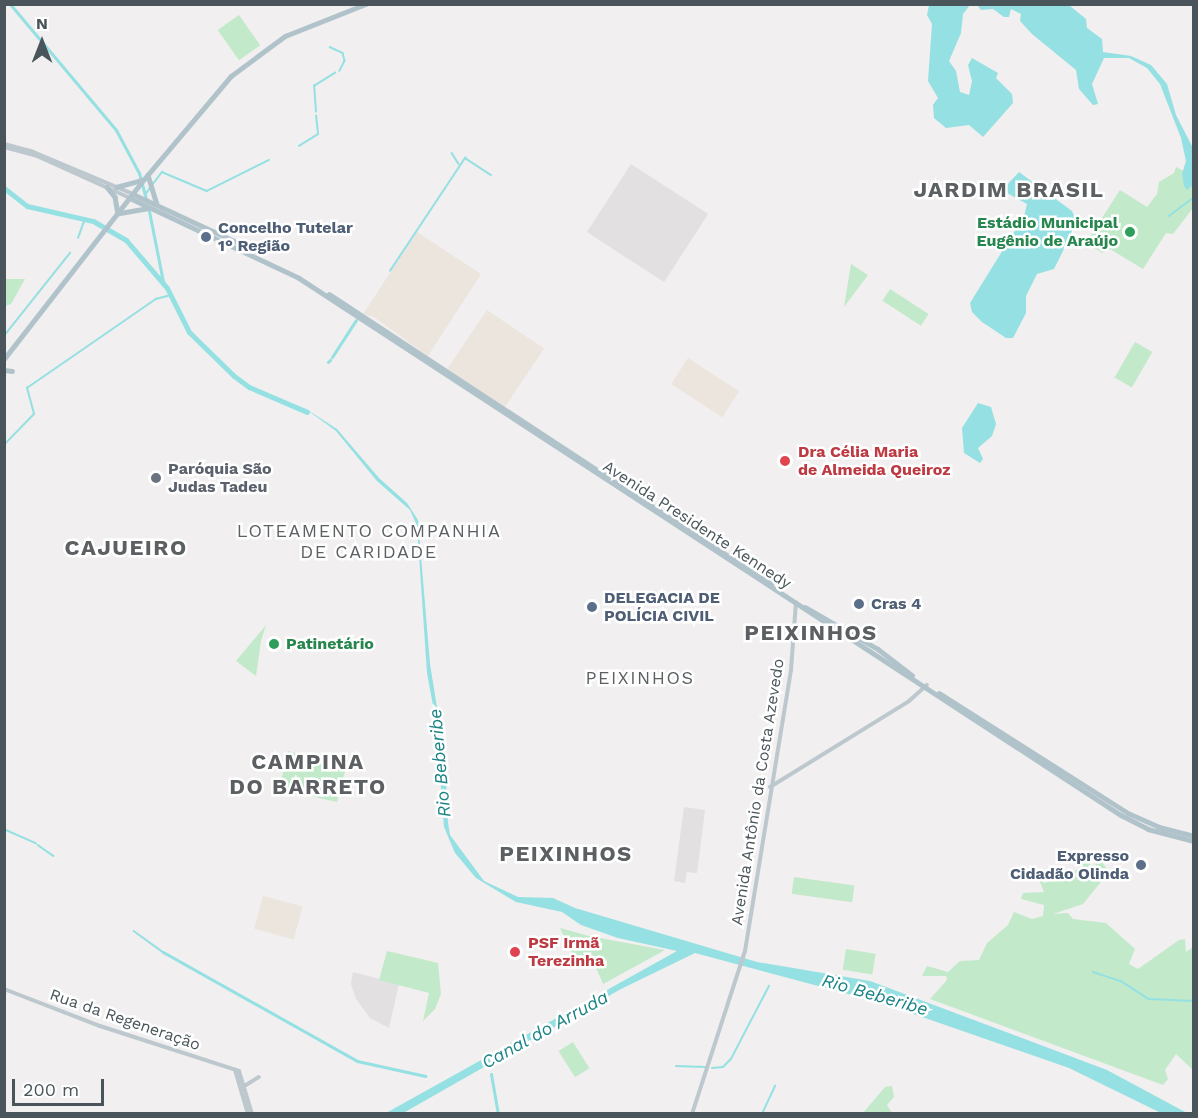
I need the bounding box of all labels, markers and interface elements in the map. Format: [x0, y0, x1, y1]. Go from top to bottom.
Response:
north arrow [12, 12, 72, 72]
text: N [36, 14, 48, 33]
district label: JARDIM BRASIL [913, 177, 1105, 203]
place label: Estádio Municipal Eugênio de Araújo [976, 213, 1118, 251]
place label: Concelho Tutelar 1° Região [218, 218, 353, 256]
marker: Estádio Municipal Eugênio de Araújo [1123, 225, 1137, 239]
marker: Concelho Tutelar 1° Região [199, 230, 213, 244]
place label: Dra Célia Maria de Almeida Queiroz [798, 442, 951, 480]
marker: Dra Célia Maria de Almeida Queiroz [776, 452, 794, 470]
street label: Avenida Presidente Kennedy [599, 457, 795, 593]
place label: Paróquia São Judas Tadeu [168, 459, 272, 497]
marker: Paróquia São Judas Tadeu [149, 471, 163, 485]
district label: LOTEAMENTO COMPANHIA DE CARIDADE [237, 521, 501, 564]
district label: CAJUEIRO [64, 535, 188, 561]
place label: DELEGACIA DE POLÍCIA CIVIL [604, 588, 720, 626]
place label: Cras 4 [871, 594, 921, 614]
marker: Cras 4 [852, 597, 866, 611]
marker: DELEGACIA DE POLÍCIA CIVIL [585, 600, 599, 614]
district label: PEIXINHOS [744, 620, 878, 646]
place label: Patinetário [286, 634, 374, 654]
marker: Patinetário [267, 637, 281, 651]
street label: Avenida Antônio da Costa Azevedo [727, 656, 789, 928]
district label: PEIXINHOS [586, 667, 694, 689]
water label: Rio Beberibe [424, 708, 456, 818]
district label: CAMPINA DO BARRETO [229, 748, 387, 800]
district label: PEIXINHOS [499, 841, 633, 867]
place label: Expresso Cidadão Olinda [1010, 846, 1129, 884]
marker: Expresso Cidadão Olinda [1134, 858, 1148, 872]
place label: PSF Irmã Terezinha [528, 933, 604, 971]
marker: PSF Irmã Terezinha [506, 943, 524, 961]
water label: Rio Beberibe [820, 970, 930, 1020]
street label: Rua da Regeneração [47, 985, 203, 1055]
water label: Canal do Arruda [477, 986, 613, 1074]
scale bar [15, 1067, 106, 1105]
text: 200 m [23, 1079, 79, 1100]

